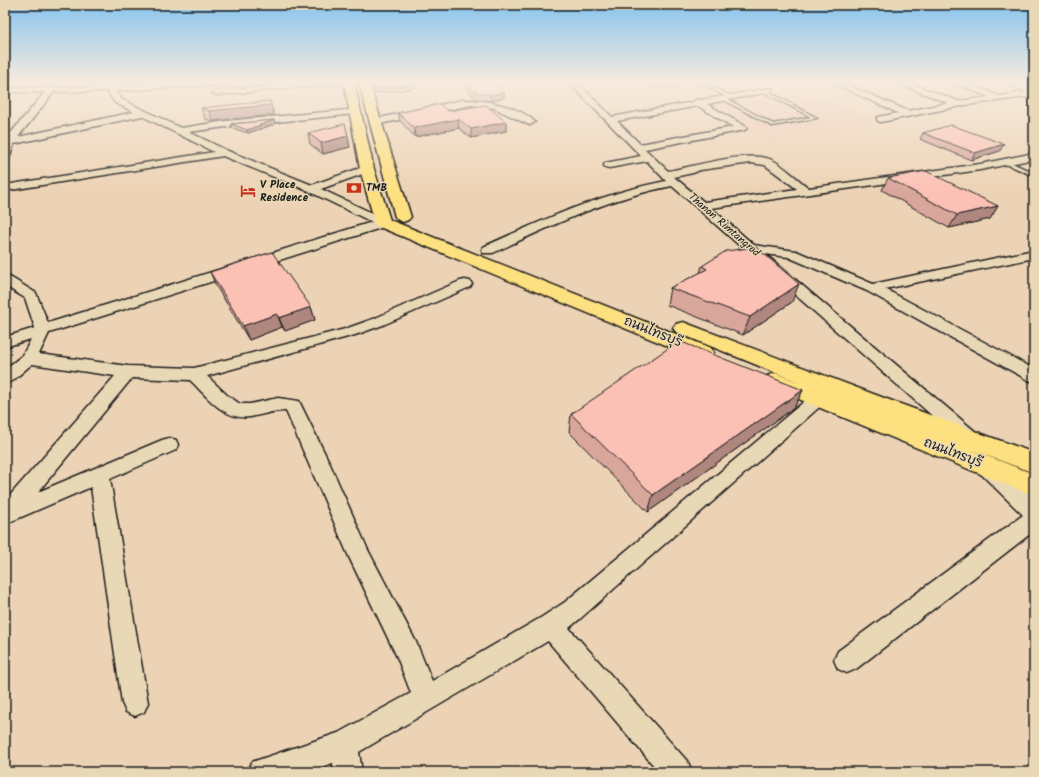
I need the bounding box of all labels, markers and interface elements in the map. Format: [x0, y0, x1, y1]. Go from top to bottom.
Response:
place label: V Place Residence [260, 176, 309, 207]
bank icon: TMB [345, 179, 363, 197]
place label: TMB [366, 179, 387, 197]
hotel icon: V Place Residence [239, 182, 257, 200]
street label: Thanon Rimtangrod [684, 189, 764, 262]
street label: ถนนไทรบุรี [621, 311, 686, 353]
street label: ถนนไทรบุรี [921, 432, 986, 474]

